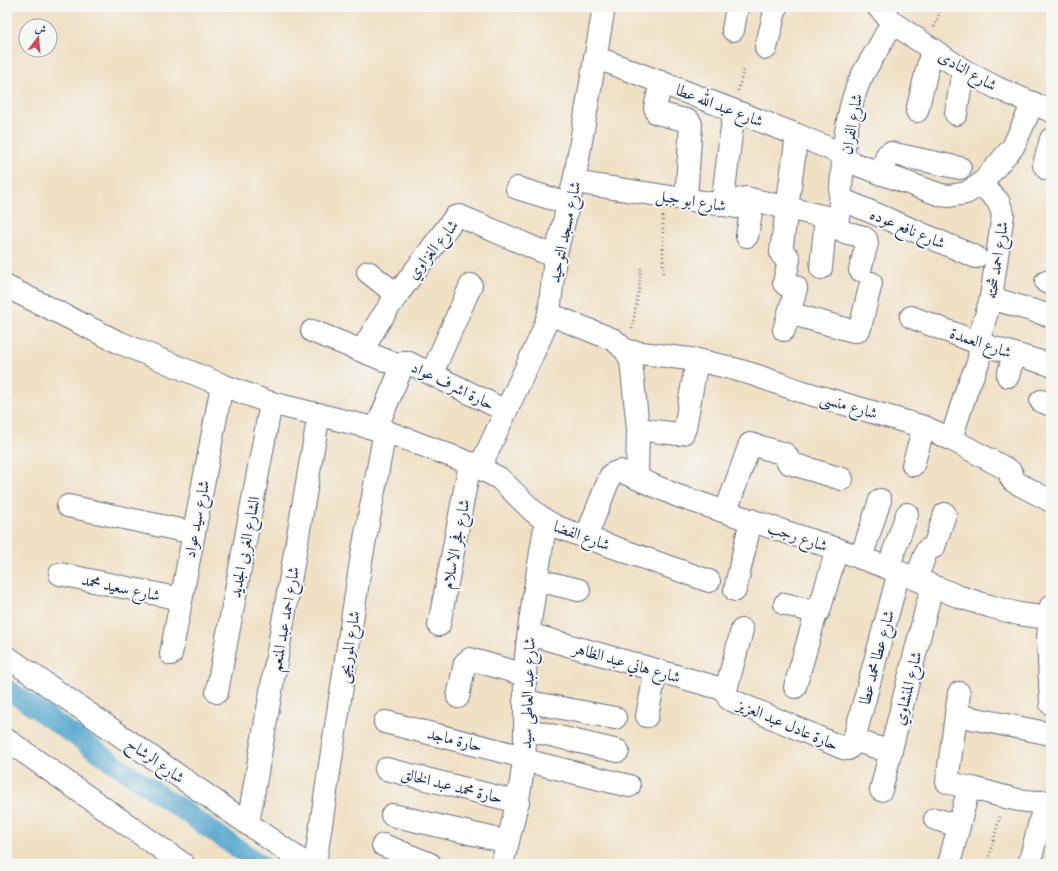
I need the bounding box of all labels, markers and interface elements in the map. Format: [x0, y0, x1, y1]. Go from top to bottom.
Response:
north arrow [18, 18, 58, 58]
text: ش [33, 21, 48, 38]
street label: شارع النادى [933, 46, 1000, 98]
street label: شارع عبد الله عطا [672, 77, 767, 135]
street label: شارع الفران [837, 92, 870, 157]
street label: شارع مسجد التوحيد [544, 180, 588, 285]
street label: شارع ابو جبل [654, 186, 728, 219]
street label: شارع نافع عوده [865, 204, 948, 258]
street label: شارع الغزاوي [403, 216, 465, 285]
street label: شارع احمد شحته [981, 220, 1016, 301]
street label: شارع العمدة [946, 323, 1014, 366]
street label: حارة اشرف عواد [408, 357, 497, 415]
street label: شارع منسى [817, 388, 880, 427]
street label: شارع سيد عواد [180, 479, 217, 560]
street label: الشارع الغربى الجديد [225, 495, 268, 600]
street label: شارع فجر الاسلام [437, 497, 478, 592]
street label: شارع الفضا [550, 517, 613, 558]
street label: شارع رجب [764, 517, 830, 559]
street label: شارع احمد عبد المنعم [266, 565, 309, 674]
street label: شارع سعيد محمد [79, 570, 162, 609]
street label: شارع عطا محمد عطا [855, 608, 902, 708]
street label: شارع الموريجى [333, 609, 368, 685]
street label: شارع عبد العاطى سيد [516, 637, 543, 749]
street label: شارع هاني عبد الظاهر [568, 638, 683, 691]
street label: شارع المنشاوي [889, 649, 930, 728]
street label: حارة عادل عبد العزيز [732, 694, 841, 755]
street label: حارة ماجد [425, 723, 484, 756]
street label: شارع الرشاح [120, 734, 188, 791]
street label: حارة محمد عبد الخالق [399, 764, 504, 808]

